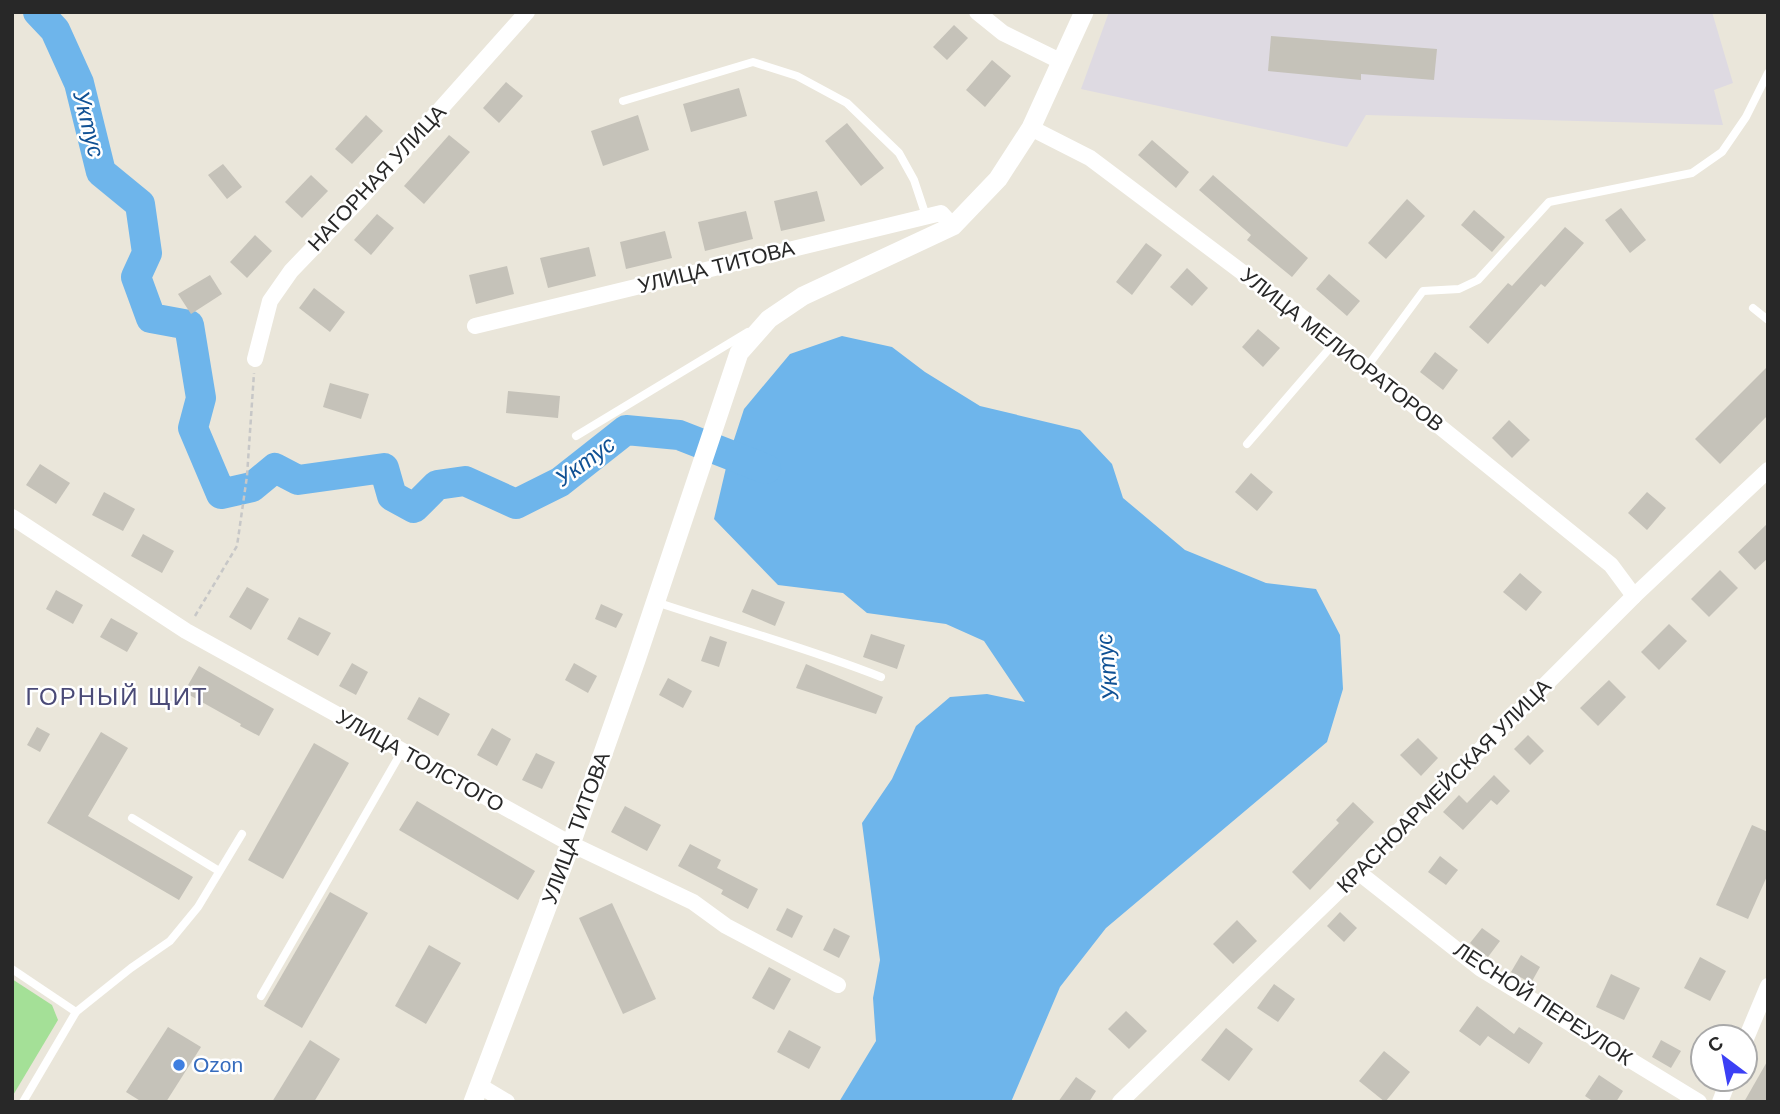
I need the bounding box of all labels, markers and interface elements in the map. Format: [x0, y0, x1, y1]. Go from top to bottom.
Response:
water label: Уктус [68, 87, 110, 160]
street label: НАГОРНАЯ УЛИЦА [303, 100, 450, 255]
street label: УЛИЦА ТИТОВА [635, 236, 796, 297]
street label: УЛИЦА МЕЛИОРАТОРОВ [1236, 263, 1448, 436]
water label: Уктус [549, 430, 620, 492]
water label: Уктус [1091, 632, 1124, 703]
street label: КРАСНОАРМЕЙСКАЯ УЛИЦА [1332, 674, 1555, 897]
district label: ГОРНЫЙ ЩИТ [25, 683, 209, 710]
street label: УЛИЦА ТОЛСТОГО [333, 705, 508, 816]
street label: УЛИЦА ТИТОВА [537, 749, 614, 907]
street label: ЛЕСНОЙ ПЕРЕУЛОК [1450, 937, 1637, 1070]
north arrow [1689, 1023, 1759, 1093]
text: С [1704, 1031, 1727, 1057]
place label: Ozon [193, 1053, 243, 1076]
marker: Ozon [171, 1057, 187, 1073]

